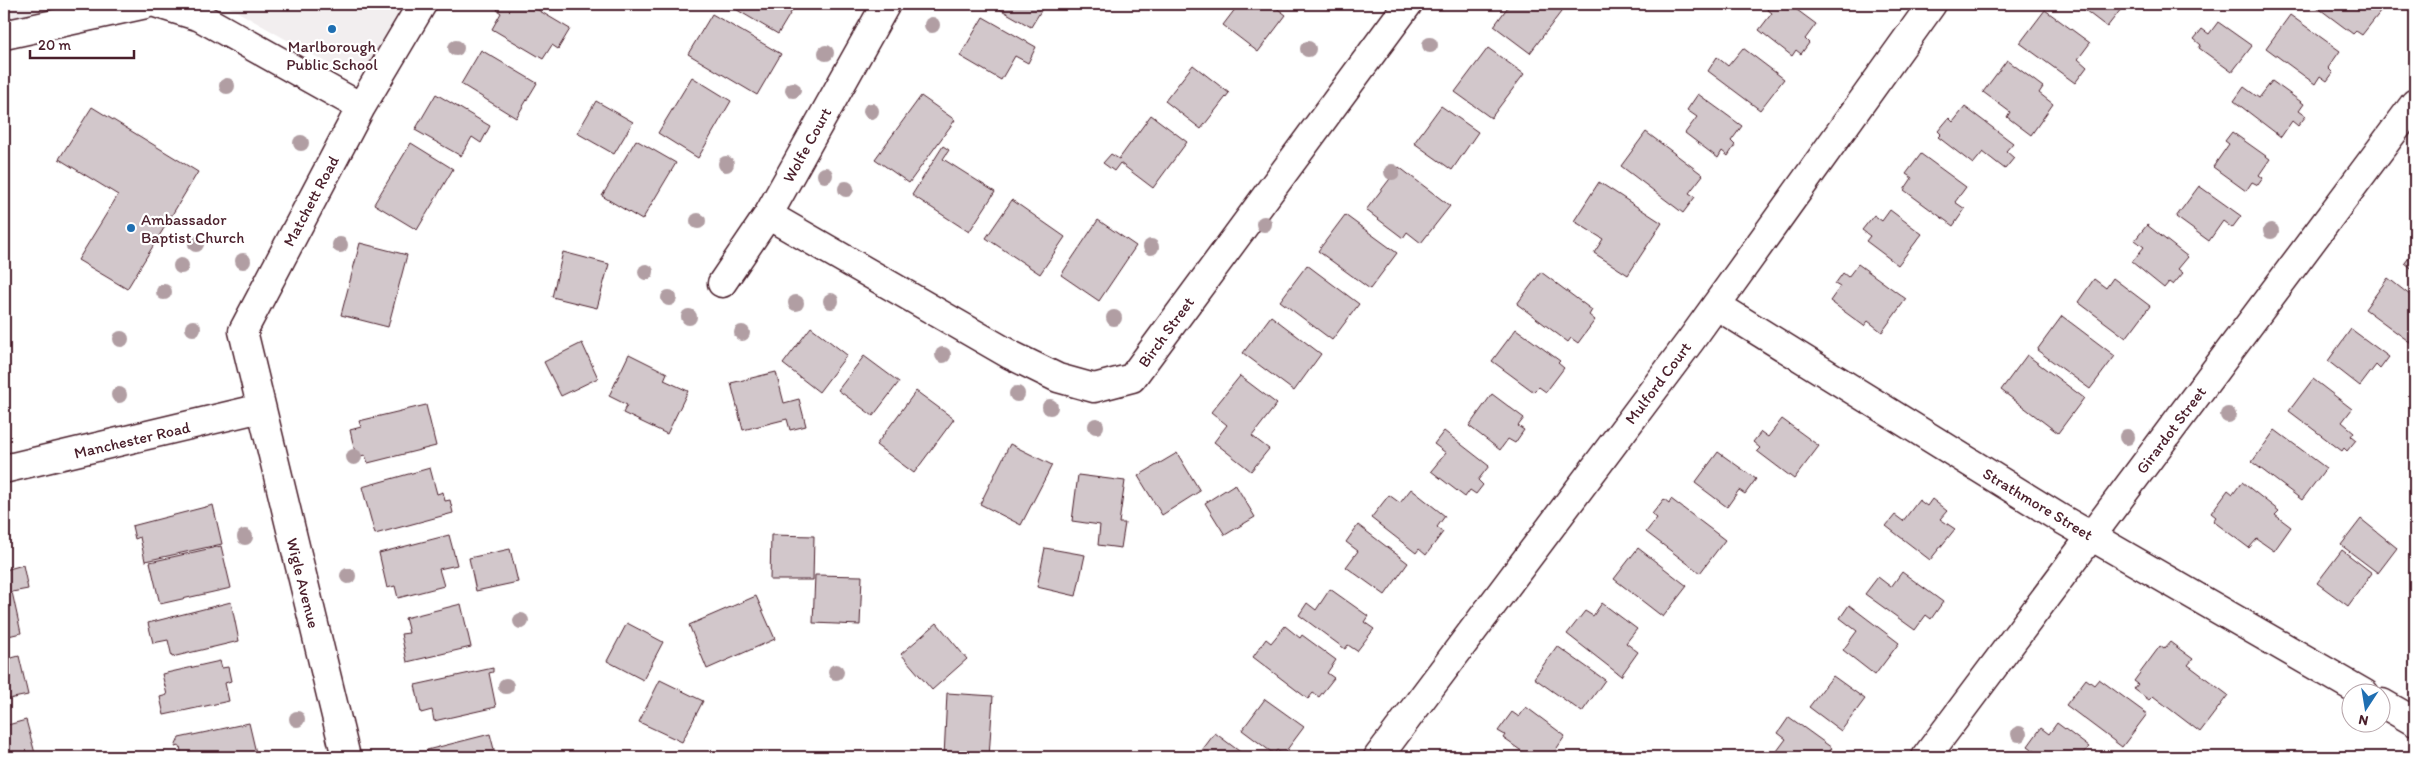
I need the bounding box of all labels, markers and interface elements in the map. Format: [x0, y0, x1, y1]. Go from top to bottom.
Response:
marker: Marlborough Public School [326, 23, 338, 35]
scale bar [30, 28, 134, 60]
text: 20 m [38, 36, 72, 54]
place label: Marlborough Public School [286, 37, 378, 74]
street label: Wolfe Court [779, 104, 835, 186]
street label: Matchett Road [279, 152, 343, 250]
place label: Ambassador Baptist Church [141, 210, 244, 247]
marker: Ambassador Baptist Church [125, 222, 137, 234]
street label: Birch Street [1134, 293, 1198, 371]
street label: Mulford Court [1621, 338, 1695, 428]
street label: Girardot Street [2132, 383, 2210, 477]
street label: Manchester Road [72, 417, 192, 463]
street label: Strathmore Street [1980, 464, 2096, 544]
street label: Wigle Avenue [283, 536, 323, 630]
north arrow [2342, 684, 2392, 734]
text: N [2357, 711, 2370, 730]

